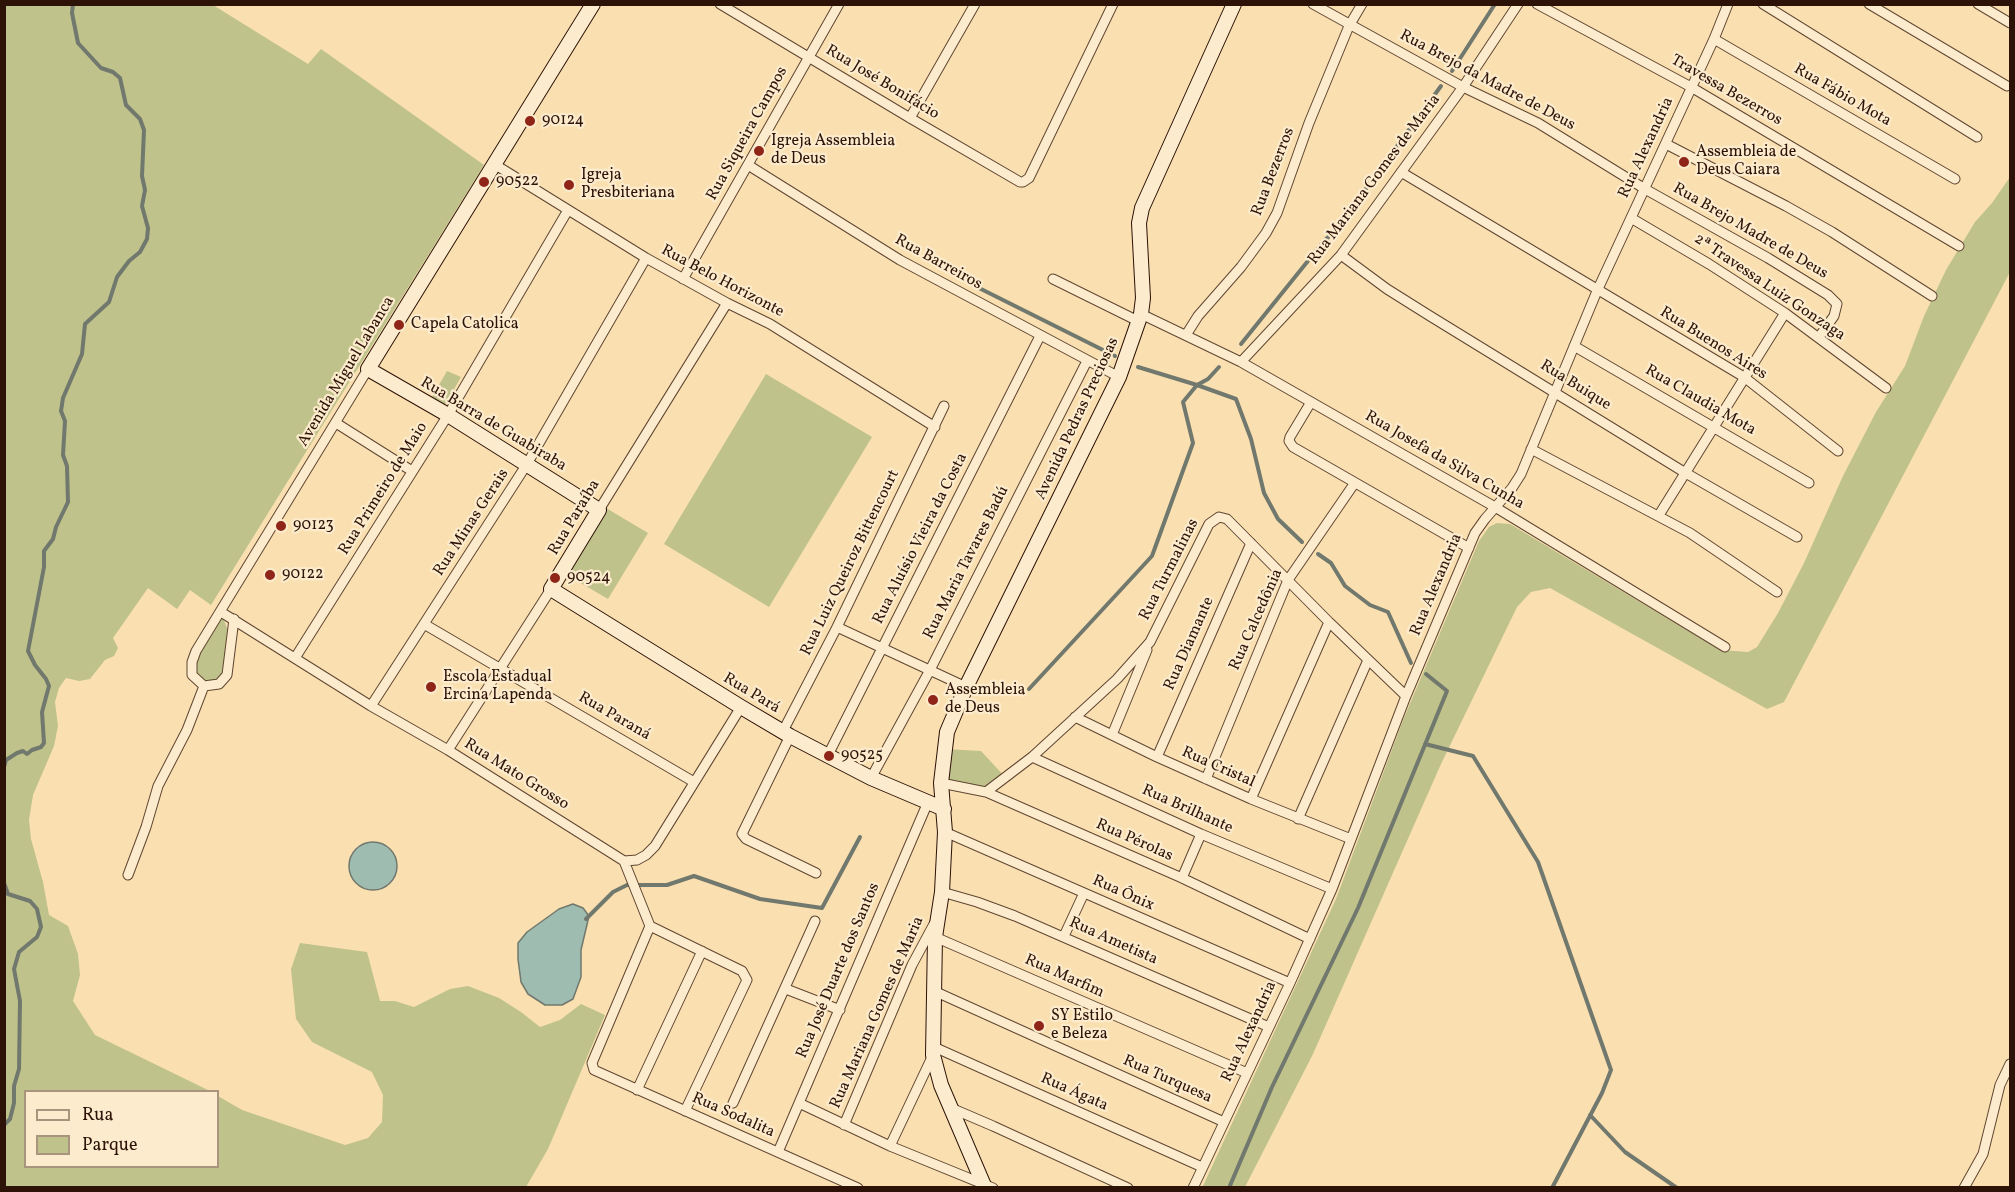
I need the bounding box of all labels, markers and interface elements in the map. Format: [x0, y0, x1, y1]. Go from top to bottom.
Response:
street label: Rua Brejo da Madre de Deus [1396, 26, 1578, 136]
street label: Rua José Bonifácio [822, 41, 942, 125]
street label: Travessa Bezerros [1667, 51, 1785, 131]
street label: Rua Fábio Mota [1790, 60, 1894, 132]
street label: Rua Siqueira Campos [703, 64, 793, 204]
street label: Rua Mariana Gomes de Maria [1305, 91, 1445, 269]
street label: Rua Alexandria [1615, 94, 1679, 202]
place label: 90124 [542, 111, 584, 131]
marker: 90124 [523, 114, 537, 128]
street label: Rua Bezerros [1248, 125, 1300, 219]
place label: Igreja Assembleia de Deus [771, 132, 895, 170]
place label: Assembleia de Deus Caiara [1696, 143, 1796, 181]
marker: Igreja Assembleia de Deus [752, 144, 766, 158]
marker: Assembleia de Deus Caiara [1677, 155, 1691, 169]
place label: Igreja Presbiteriana [581, 166, 675, 204]
place label: 90522 [496, 172, 539, 192]
marker: 90522 [477, 175, 491, 189]
marker: Igreja Presbiteriana [562, 178, 576, 192]
street label: Rua Brejo Madre de Deus [1669, 180, 1831, 284]
street label: 2ª Travessa Luiz Gonzaga [1690, 230, 1848, 346]
street label: Rua Barreiros [891, 231, 985, 295]
street label: Rua Belo Horizonte [657, 242, 787, 322]
street label: Avenida Miguel Labanca [295, 294, 399, 450]
street label: Rua Buenos Aires [1656, 303, 1770, 385]
place label: Capela Catolica [411, 315, 519, 335]
marker: Capela Catolica [392, 318, 406, 332]
street label: Avenida Pedras Preciosas [1032, 335, 1124, 503]
street label: Rua Buique [1536, 357, 1614, 415]
street label: Rua Claudia Mota [1641, 361, 1759, 441]
street label: Rua Barra de Guabiraba [416, 374, 570, 476]
street label: Rua Josefa da Silva Cunha [1361, 407, 1527, 515]
street label: Rua Primeiro de Maio [335, 419, 433, 559]
street label: Rua Aluísio Vieira da Costa [869, 450, 973, 628]
street label: Rua Minas Gerais [430, 466, 514, 580]
street label: Rua Luiz Queiroz Bittencourt [798, 467, 904, 659]
street label: Rua Paraíba [545, 477, 605, 559]
street label: Rua Maria Tavares Badú [920, 483, 1014, 643]
place label: 90123 [293, 516, 334, 536]
street label: Rua Turmalinas [1136, 516, 1204, 624]
marker: 90123 [274, 519, 288, 533]
street label: Rua Alexandria [1407, 531, 1467, 639]
place label: 90122 [282, 565, 324, 585]
street label: Rua Calcedônia [1226, 566, 1288, 674]
marker: 90122 [263, 568, 277, 582]
place label: 90524 [567, 568, 610, 588]
marker: 90524 [548, 571, 562, 585]
street label: Rua Diamante [1161, 594, 1219, 694]
place label: Escola Estadual Ercina Lapenda [443, 668, 552, 706]
street label: Rua Pará [719, 670, 783, 718]
marker: Escola Estadual Ercina Lapenda [424, 680, 438, 694]
place label: Assembleia de Deus [945, 681, 1025, 719]
street label: Rua Paraná [574, 689, 654, 745]
marker: Assembleia de Deus [926, 693, 940, 707]
street label: Rua Mato Grosso [460, 735, 572, 815]
street label: Rua Cristal [1178, 743, 1258, 793]
place label: 90525 [841, 746, 883, 766]
marker: 90525 [822, 749, 836, 763]
street label: Rua Brilhante [1139, 781, 1235, 839]
street label: Rua Pérolas [1092, 815, 1176, 867]
street label: Rua Ônix [1089, 872, 1157, 916]
street label: Rua José Duarte dos Santos [793, 880, 885, 1062]
street label: Rua Mariana Gomes de Maria [827, 914, 929, 1112]
street label: Rua Ametista [1066, 914, 1160, 970]
street label: Rua Marfim [1021, 951, 1107, 1003]
street label: Rua Alexandria [1218, 978, 1282, 1086]
place label: SY Estilo e Beleza [1051, 1007, 1113, 1045]
marker: SY Estilo e Beleza [1032, 1019, 1046, 1033]
street label: Rua Turquesa [1119, 1052, 1215, 1108]
street label: Rua Ágata [1037, 1070, 1111, 1116]
street label: Rua Sodalita [689, 1089, 777, 1143]
legend [24, 1090, 219, 1168]
text: Rua [82, 1103, 113, 1128]
text: Parque [82, 1133, 137, 1158]

